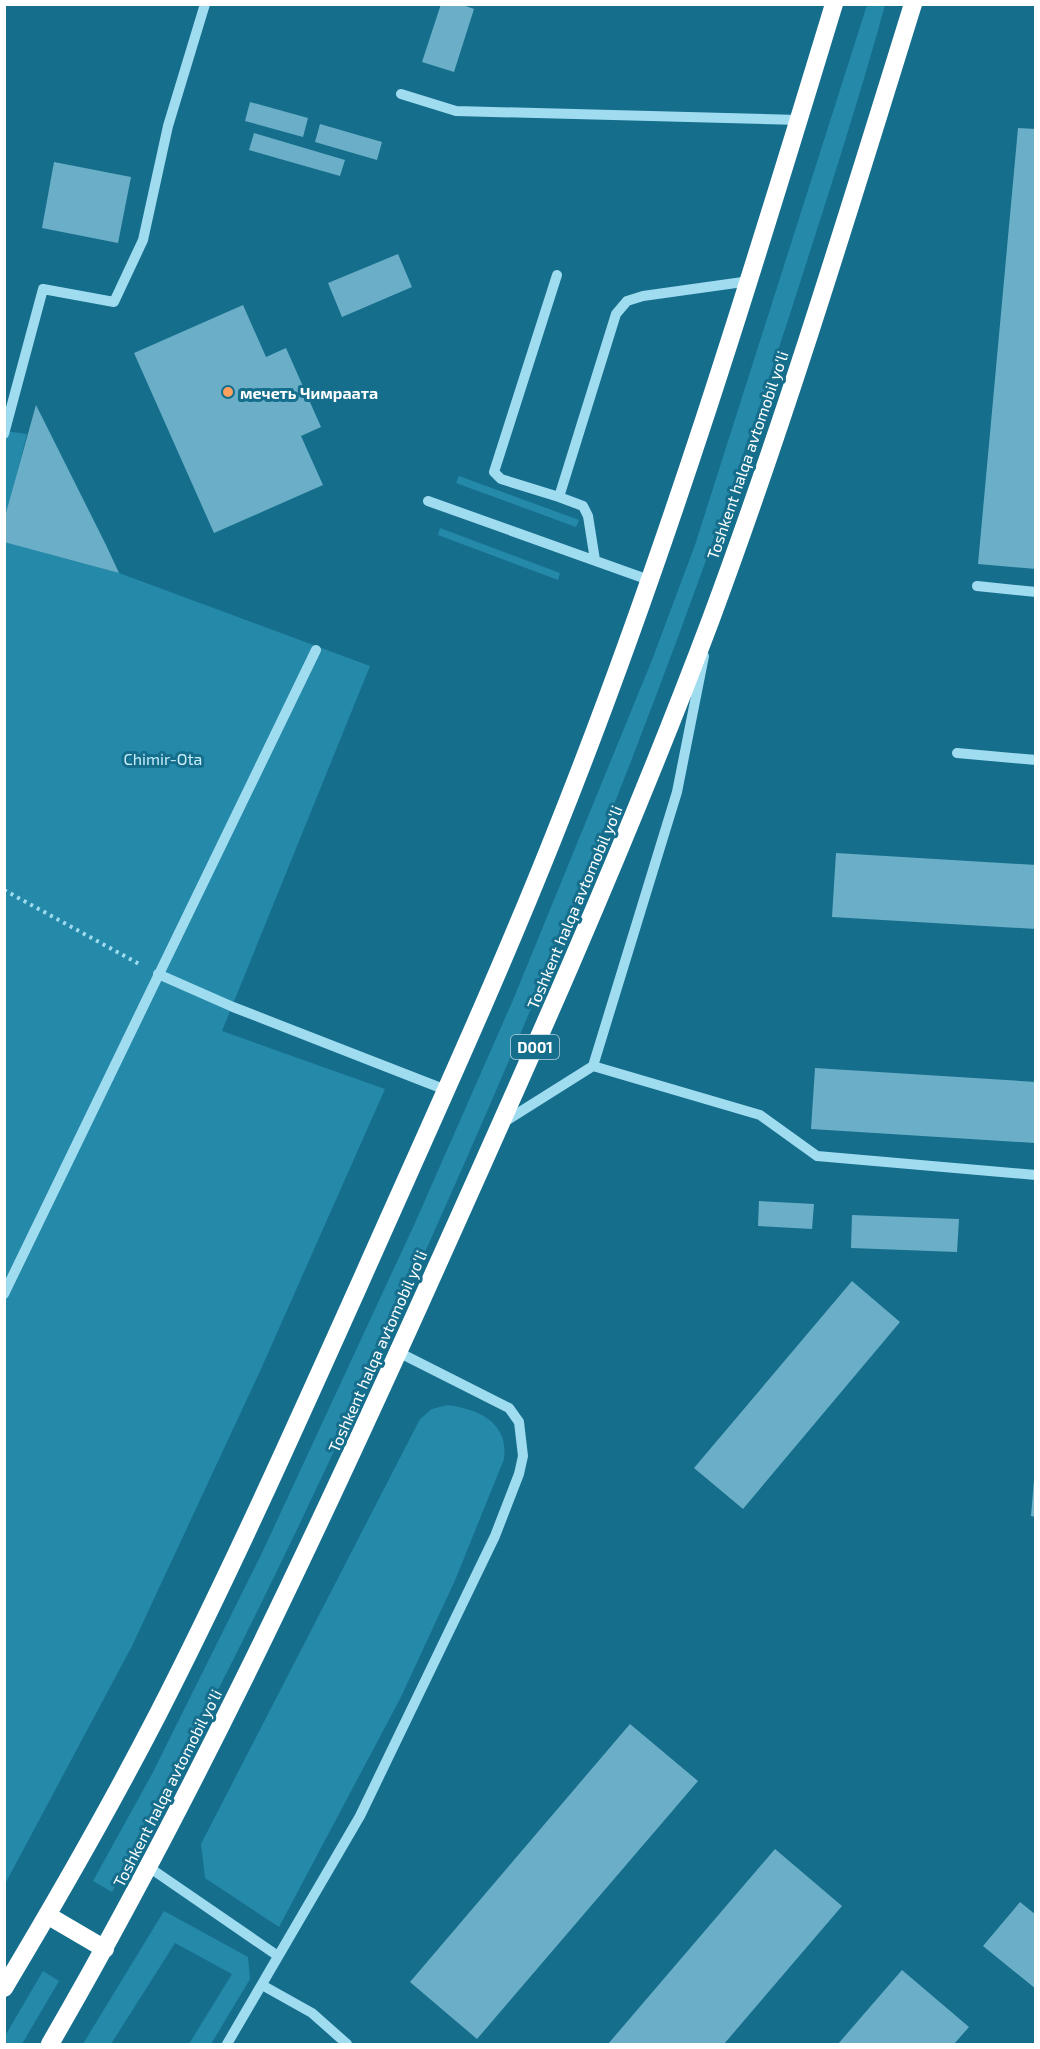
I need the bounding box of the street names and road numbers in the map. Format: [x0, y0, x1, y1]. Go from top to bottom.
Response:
street label: Toshkent halqa avtomobil yo'li [702, 348, 792, 562]
street label: Toshkent halqa avtomobil yo'li [522, 802, 626, 1012]
road number: D001 [511, 1035, 559, 1059]
street label: Toshkent halqa avtomobil yo'li [324, 1247, 430, 1455]
street label: Toshkent halqa avtomobil yo'li [109, 1686, 225, 1890]

